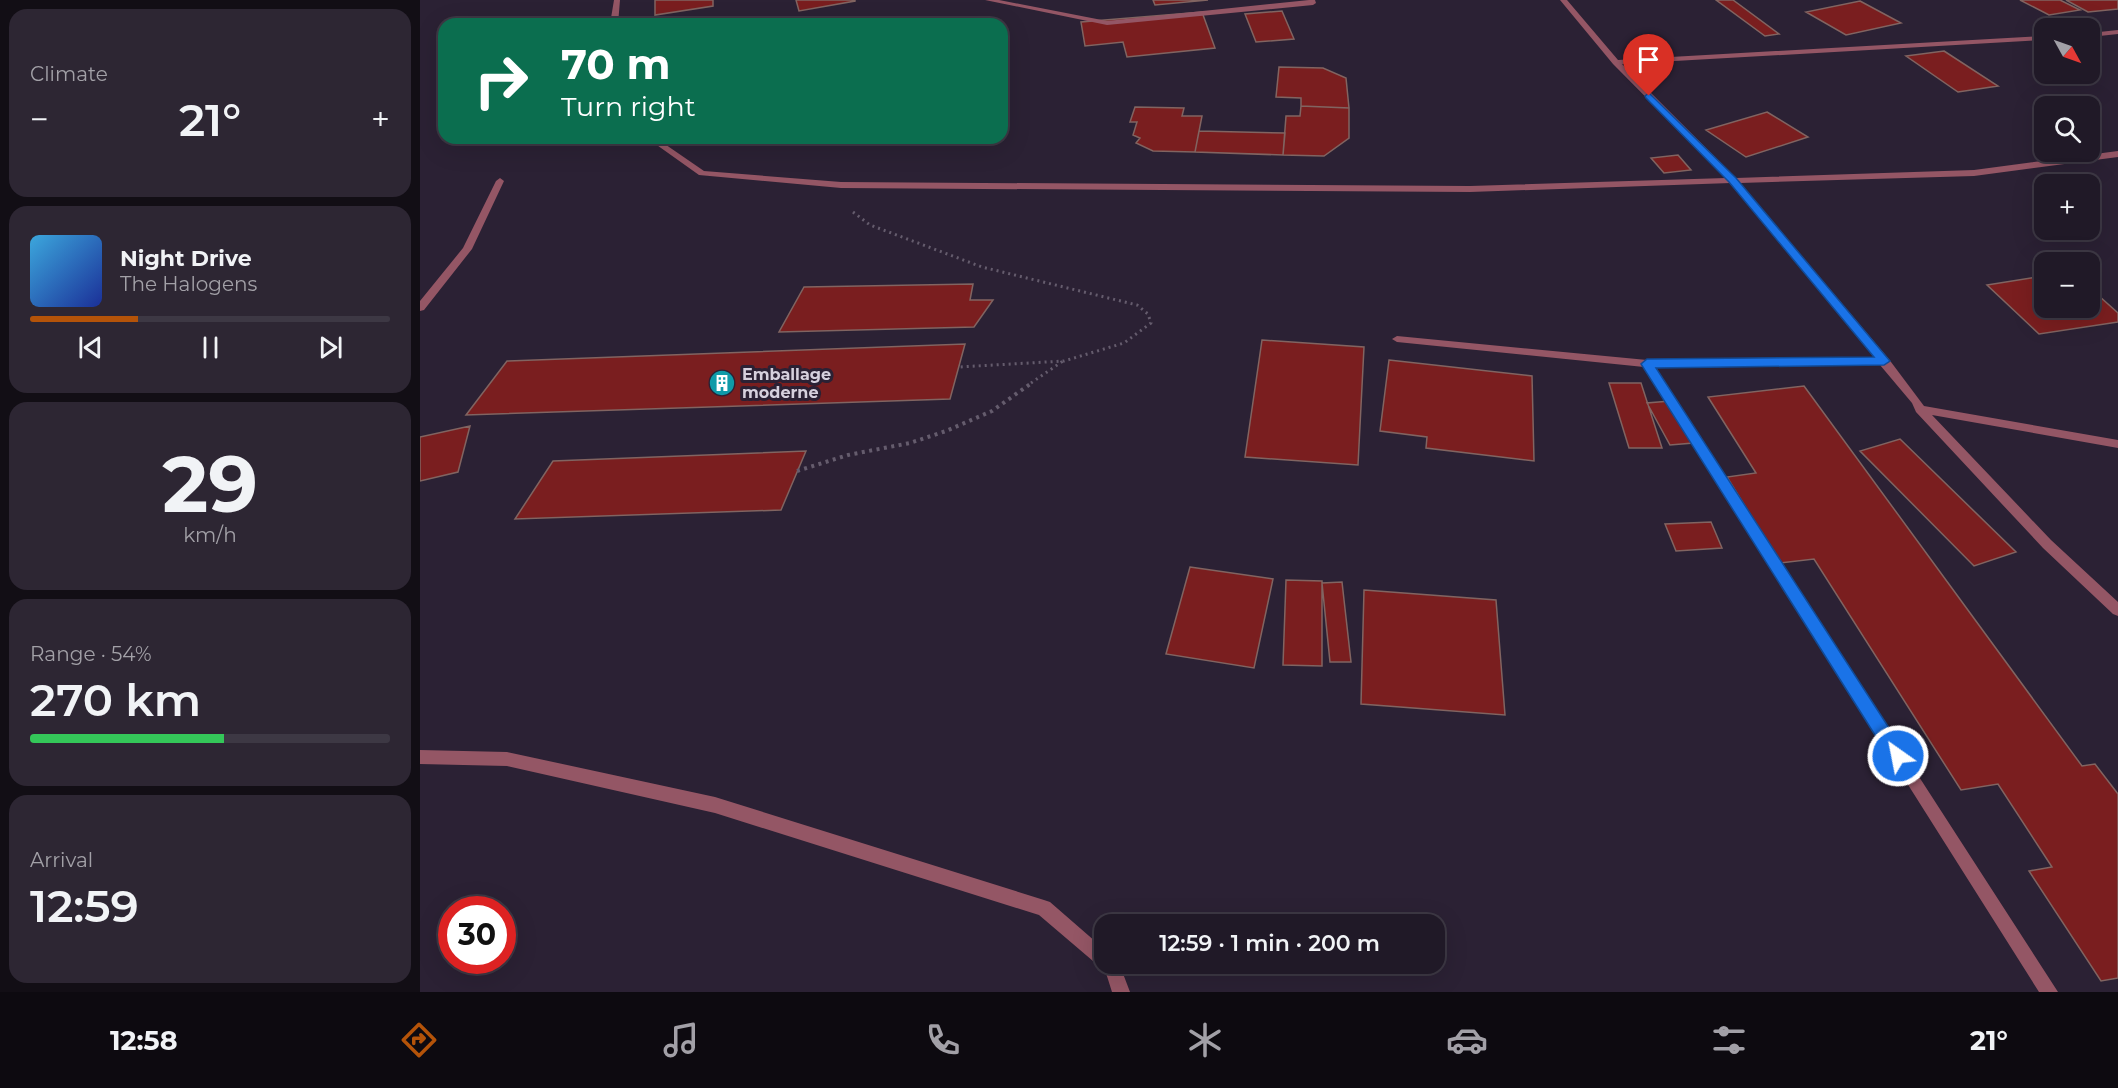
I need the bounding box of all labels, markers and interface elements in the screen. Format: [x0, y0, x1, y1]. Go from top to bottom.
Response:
north arrow [2034, 18, 2100, 84]
map controls [2034, 18, 2100, 318]
pin [1623, 34, 1674, 96]
text: 70 m [561, 38, 671, 90]
icon: right [462, 42, 540, 120]
icon: arrive [1632, 43, 1665, 76]
text: Climate [30, 62, 108, 86]
text: Turn right [561, 90, 696, 123]
text: 21° [179, 92, 241, 147]
button: search [2034, 96, 2100, 162]
text: − [30, 99, 49, 139]
text: + [371, 99, 390, 139]
button: + [2034, 174, 2100, 240]
text: Night Drive [120, 245, 252, 272]
button: − [2034, 252, 2100, 318]
text: The Halogens [120, 272, 257, 296]
icon: previous [74, 331, 107, 364]
icon: pause [194, 331, 227, 364]
icon: next [314, 331, 347, 364]
place label: Emballage moderne [742, 365, 831, 402]
building icon: Emballage moderne [707, 368, 737, 398]
text: 29 [162, 436, 258, 532]
text: km/h [183, 523, 237, 547]
text: Range · 54% [30, 642, 152, 666]
text: 270 km [30, 672, 201, 727]
position arrow [1866, 724, 1930, 788]
text: Arrival [30, 848, 93, 872]
text: 12:59 [30, 878, 139, 933]
speed limit sign: 30 [438, 896, 516, 974]
text: 12:59 · 1 min · 200 m [1159, 930, 1380, 957]
icon: directions [398, 1019, 440, 1061]
icon: music [660, 1019, 702, 1061]
icon: phone [922, 1019, 964, 1061]
icon: climate [1184, 1019, 1226, 1061]
icon: car [1446, 1019, 1488, 1061]
icon: filters [1708, 1019, 1750, 1061]
text: 12:58 [110, 1024, 178, 1057]
text: 21° [1970, 1024, 2008, 1057]

